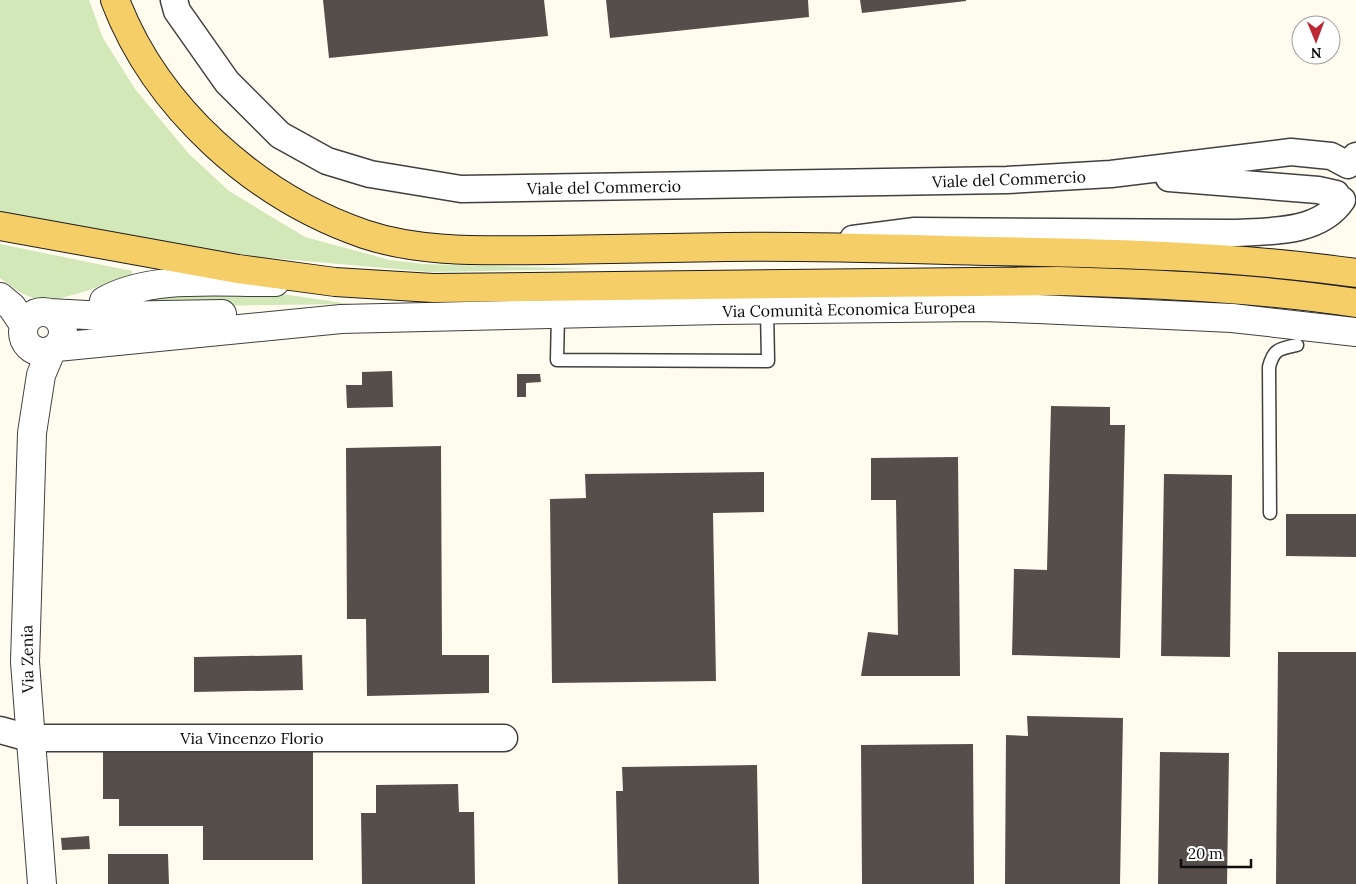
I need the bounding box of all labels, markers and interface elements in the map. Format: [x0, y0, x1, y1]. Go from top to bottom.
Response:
north arrow [1291, 15, 1341, 65]
text: N [1310, 44, 1322, 62]
street label: Viale del Commercio [931, 166, 1086, 192]
street label: Viale del Commercio [526, 176, 681, 198]
street label: Via Comunità Economica Europea [721, 297, 976, 321]
street label: Via Zenia [16, 625, 38, 694]
street label: Via Vincenzo Florio [179, 728, 324, 748]
scale bar [1181, 836, 1251, 868]
text: 20 m [1188, 844, 1223, 863]

